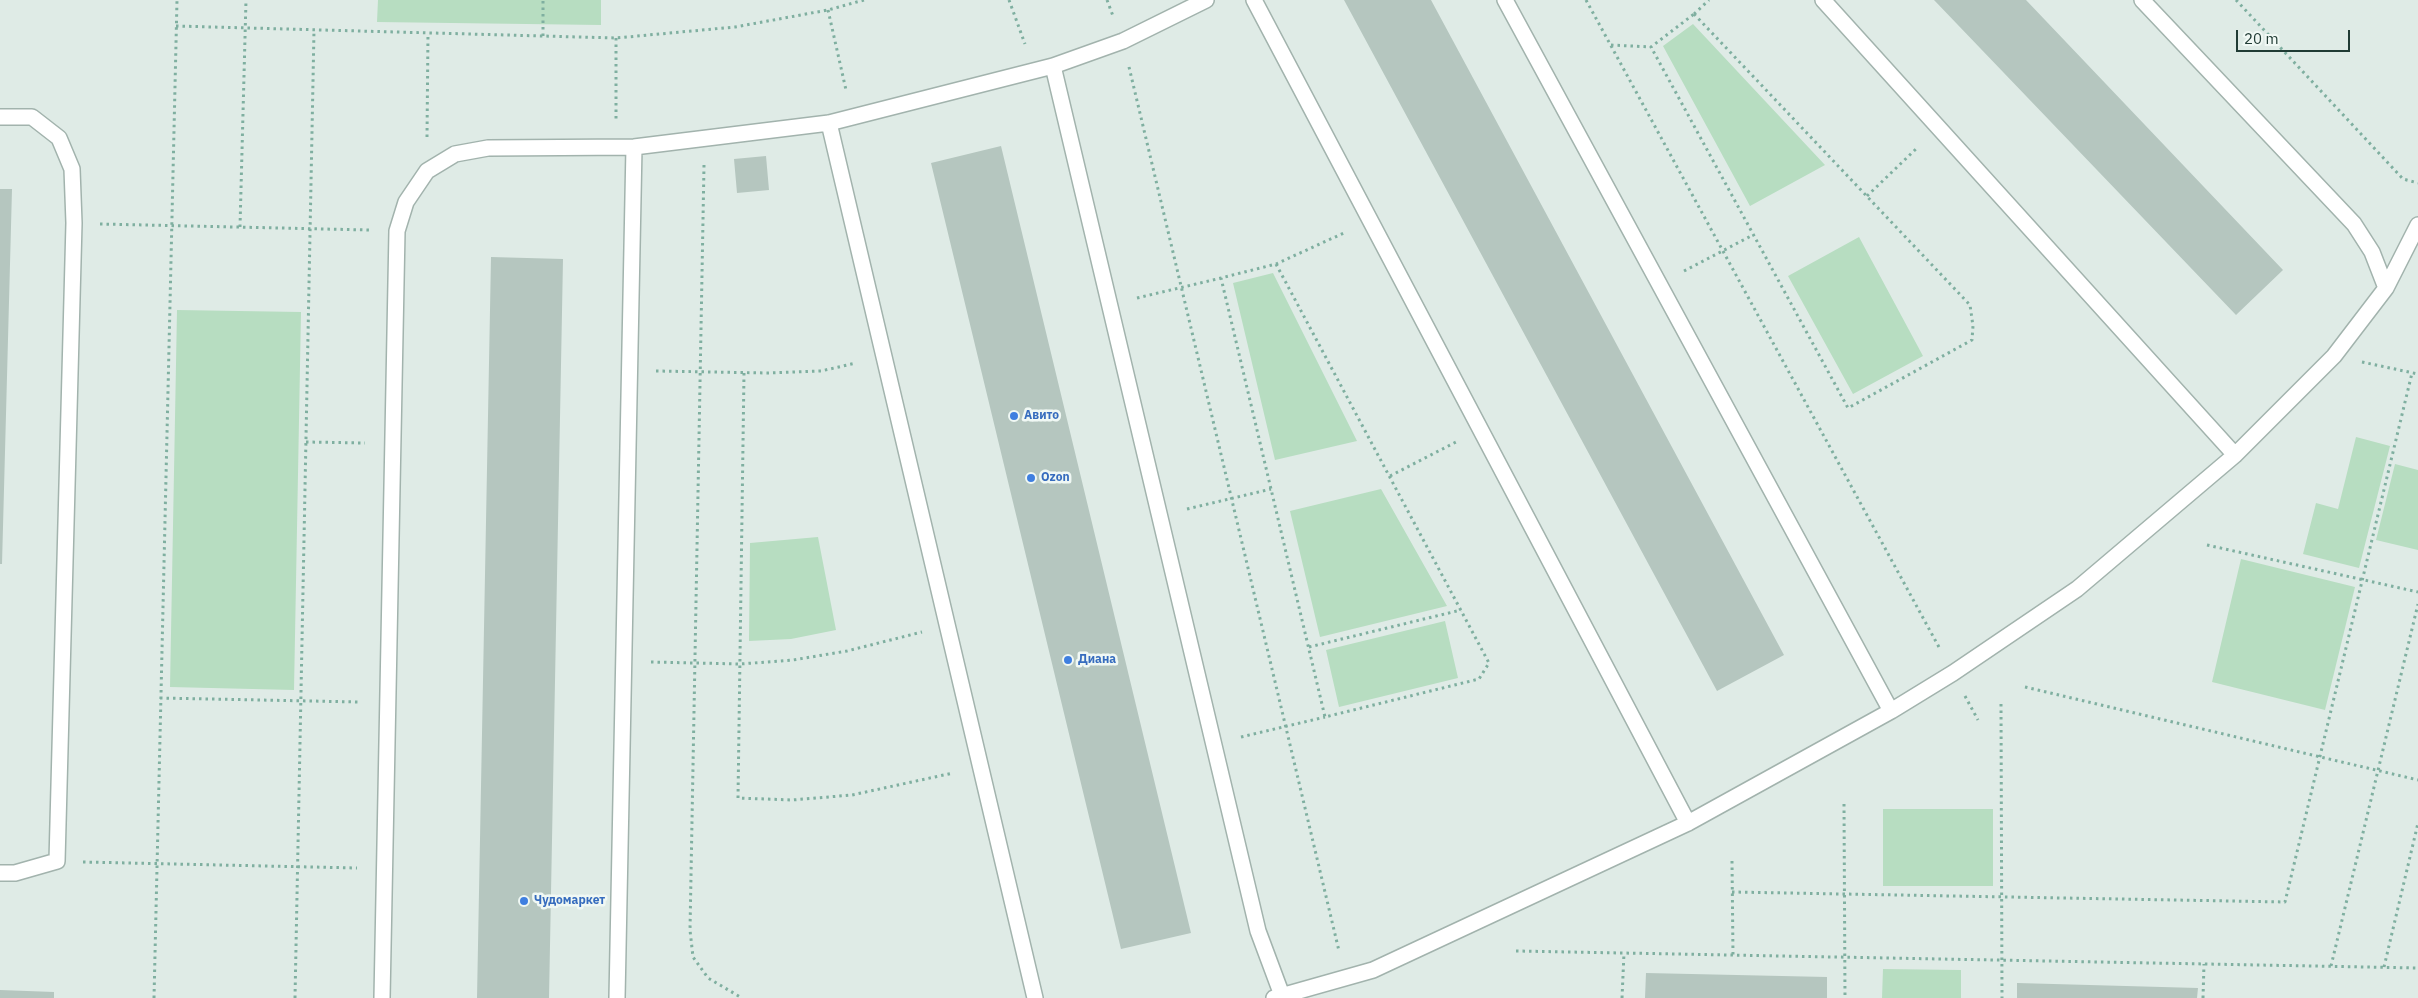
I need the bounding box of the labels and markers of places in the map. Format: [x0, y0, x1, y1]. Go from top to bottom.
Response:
place label: Авито [1024, 409, 1059, 423]
marker: Авито [1008, 410, 1020, 422]
place label: Ozon [1041, 471, 1070, 485]
marker: Ozon [1025, 472, 1037, 484]
place label: Диана [1078, 653, 1116, 667]
marker: Диана [1062, 654, 1074, 666]
place label: Чудомаркет [534, 894, 605, 908]
marker: Чудомаркет [518, 895, 530, 907]

